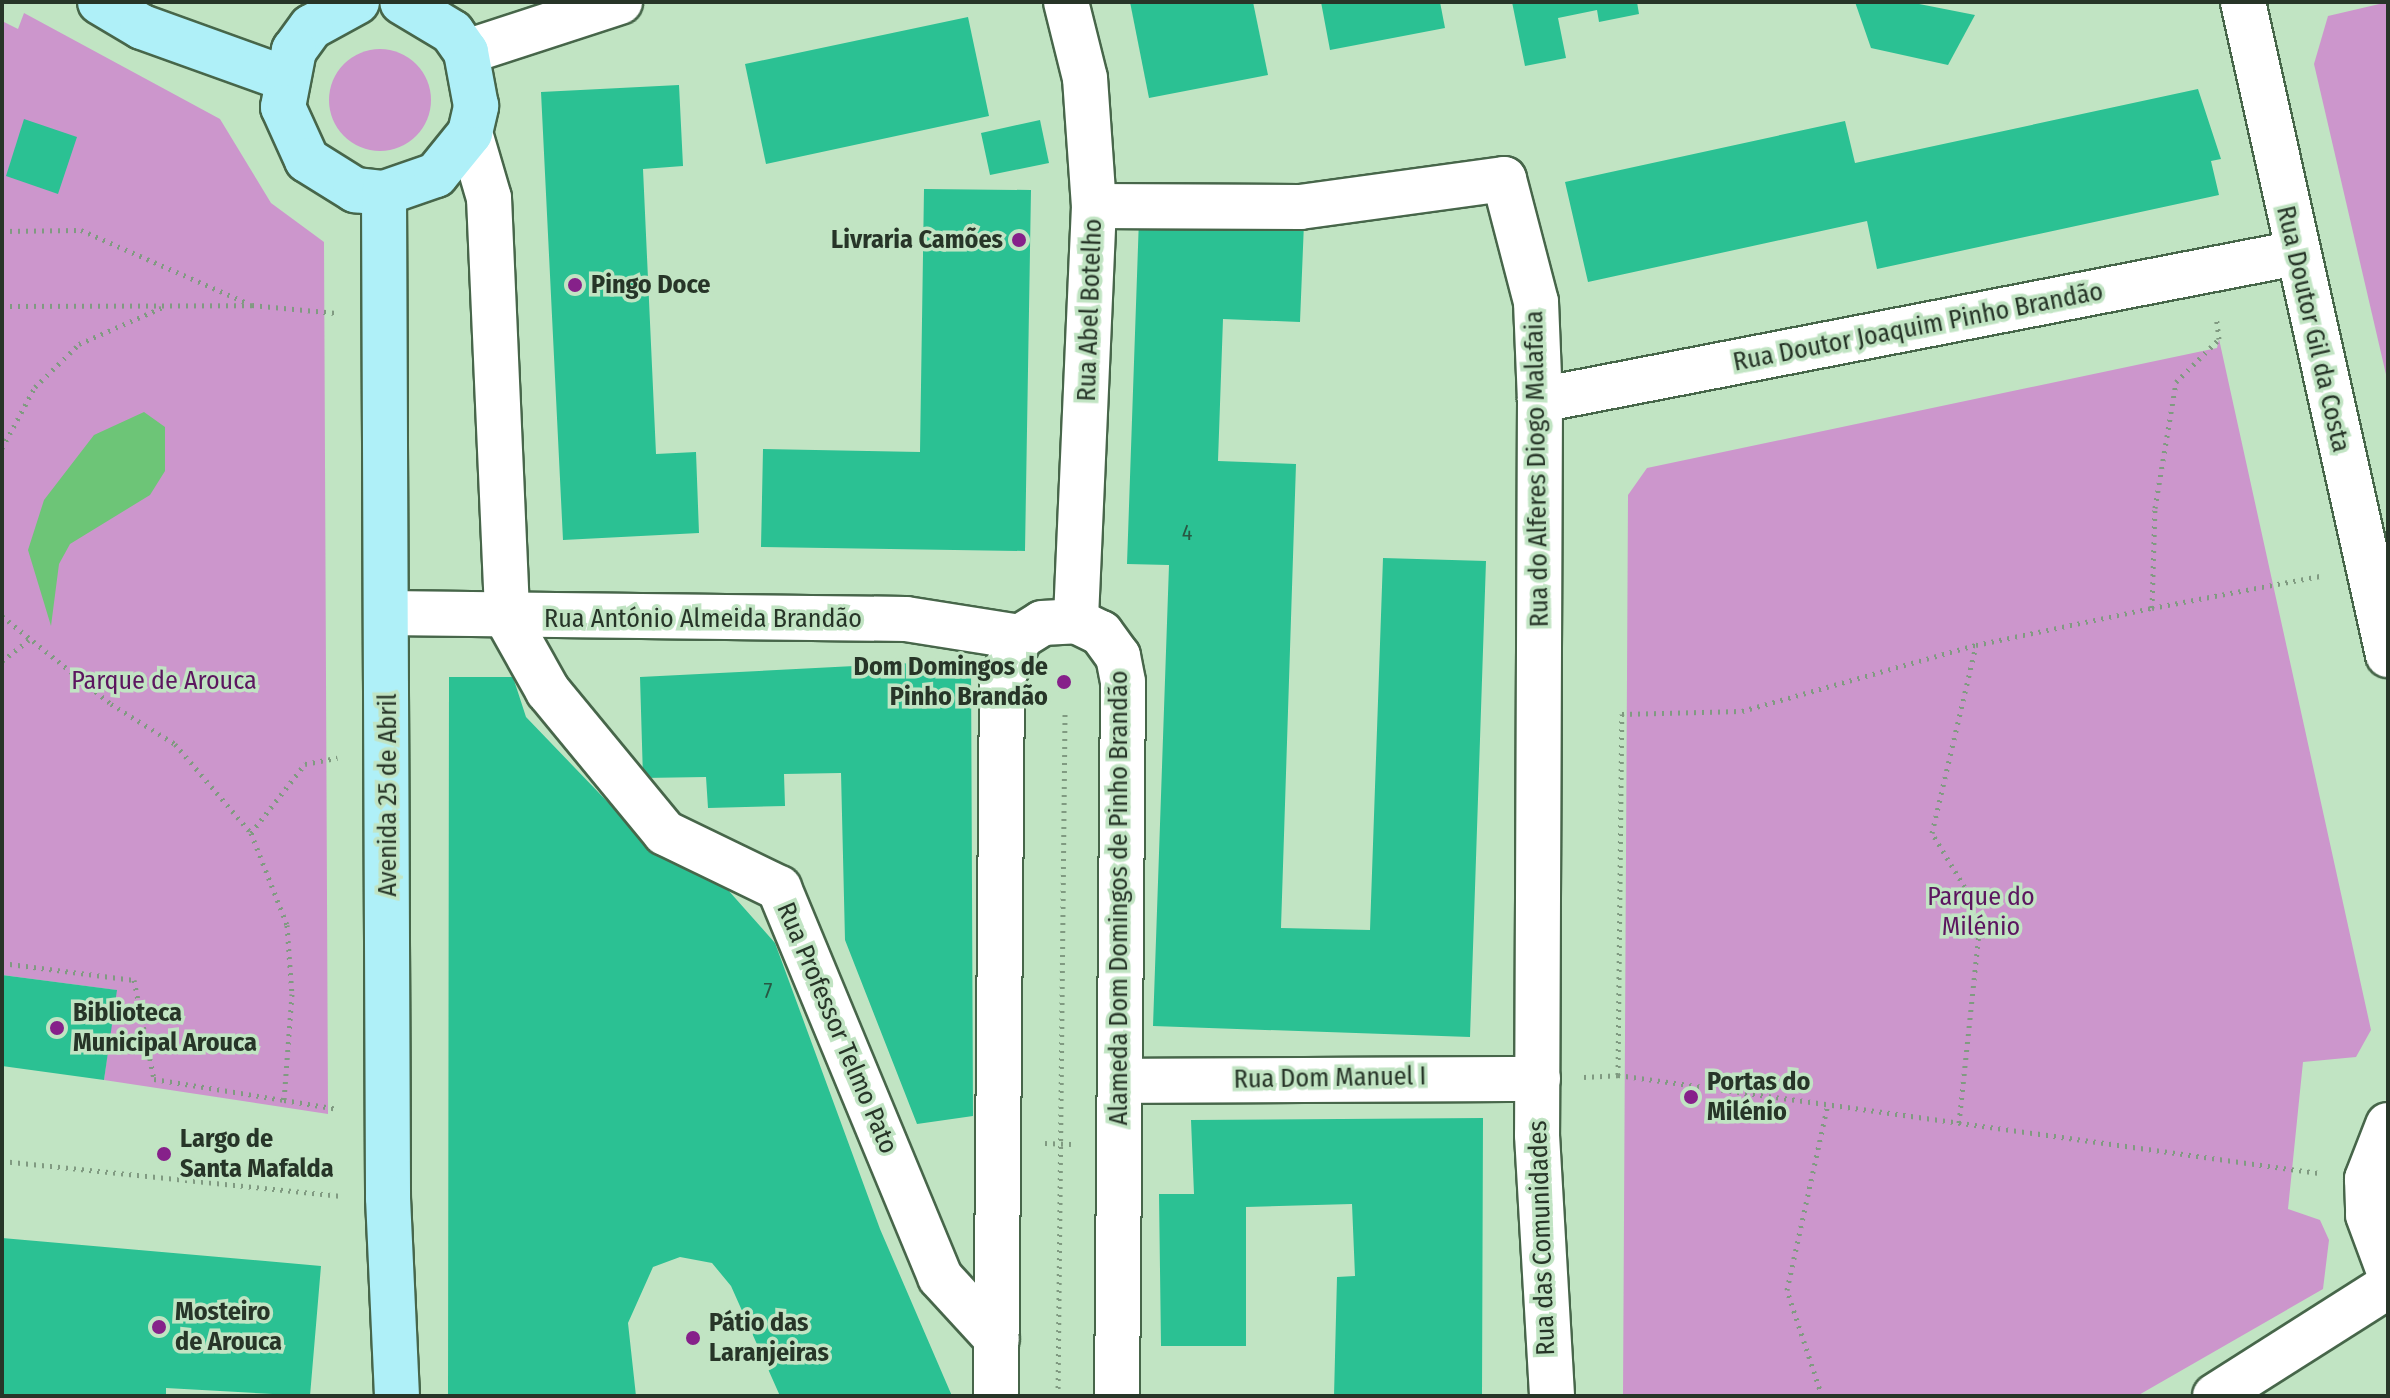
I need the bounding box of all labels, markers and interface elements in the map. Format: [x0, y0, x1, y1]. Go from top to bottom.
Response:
street label: Rua Doutor Gil da Costa [2269, 203, 2357, 455]
street label: Rua Abel Botelho [1071, 218, 1109, 402]
place label: Livraria Camões [831, 224, 1003, 256]
marker: Livraria Camões [1010, 231, 1028, 249]
place label: Pingo Doce [591, 269, 710, 301]
marker: Pingo Doce [566, 276, 584, 294]
street label: Rua Doutor Joaquim Pinho Brandão [1730, 276, 2106, 378]
street label: Rua do Alferes Diogo Malafaia [1519, 310, 1555, 628]
house number: 4 [1182, 520, 1192, 546]
street label: Rua António Almeida Brandão [544, 603, 862, 635]
place label: Dom Domingos de Pinho Brandão [853, 651, 1048, 712]
park label: Parque de Arouca [71, 665, 257, 697]
street label: Alameda Dom Domingos de Pinho Brandão [1103, 671, 1135, 1125]
marker: Dom Domingos de Pinho Brandão [1055, 673, 1073, 691]
street label: Avenida 25 de Abril [372, 693, 404, 897]
park label: Parque do Milénio [1927, 881, 2035, 942]
street label: Rua Professor Telmo Pato [770, 898, 904, 1158]
house number: 7 [764, 978, 772, 1004]
place label: Biblioteca Municipal Arouca [73, 997, 257, 1058]
marker: Biblioteca Municipal Arouca [48, 1019, 66, 1037]
street label: Rua Dom Manuel I [1233, 1061, 1427, 1095]
place label: Portas do Milénio [1707, 1066, 1810, 1128]
marker: Portas do Milénio [1682, 1088, 1700, 1106]
street label: Rua das Comunidades [1522, 1120, 1562, 1356]
place label: Largo de Santa Mafalda [180, 1123, 334, 1184]
marker: Largo de Santa Mafalda [155, 1145, 173, 1163]
place label: Mosteiro de Arouca [175, 1296, 282, 1358]
place label: Pátio das Laranjeiras [709, 1307, 829, 1368]
marker: Mosteiro de Arouca [150, 1318, 168, 1336]
marker: Pátio das Laranjeiras [684, 1329, 702, 1347]

